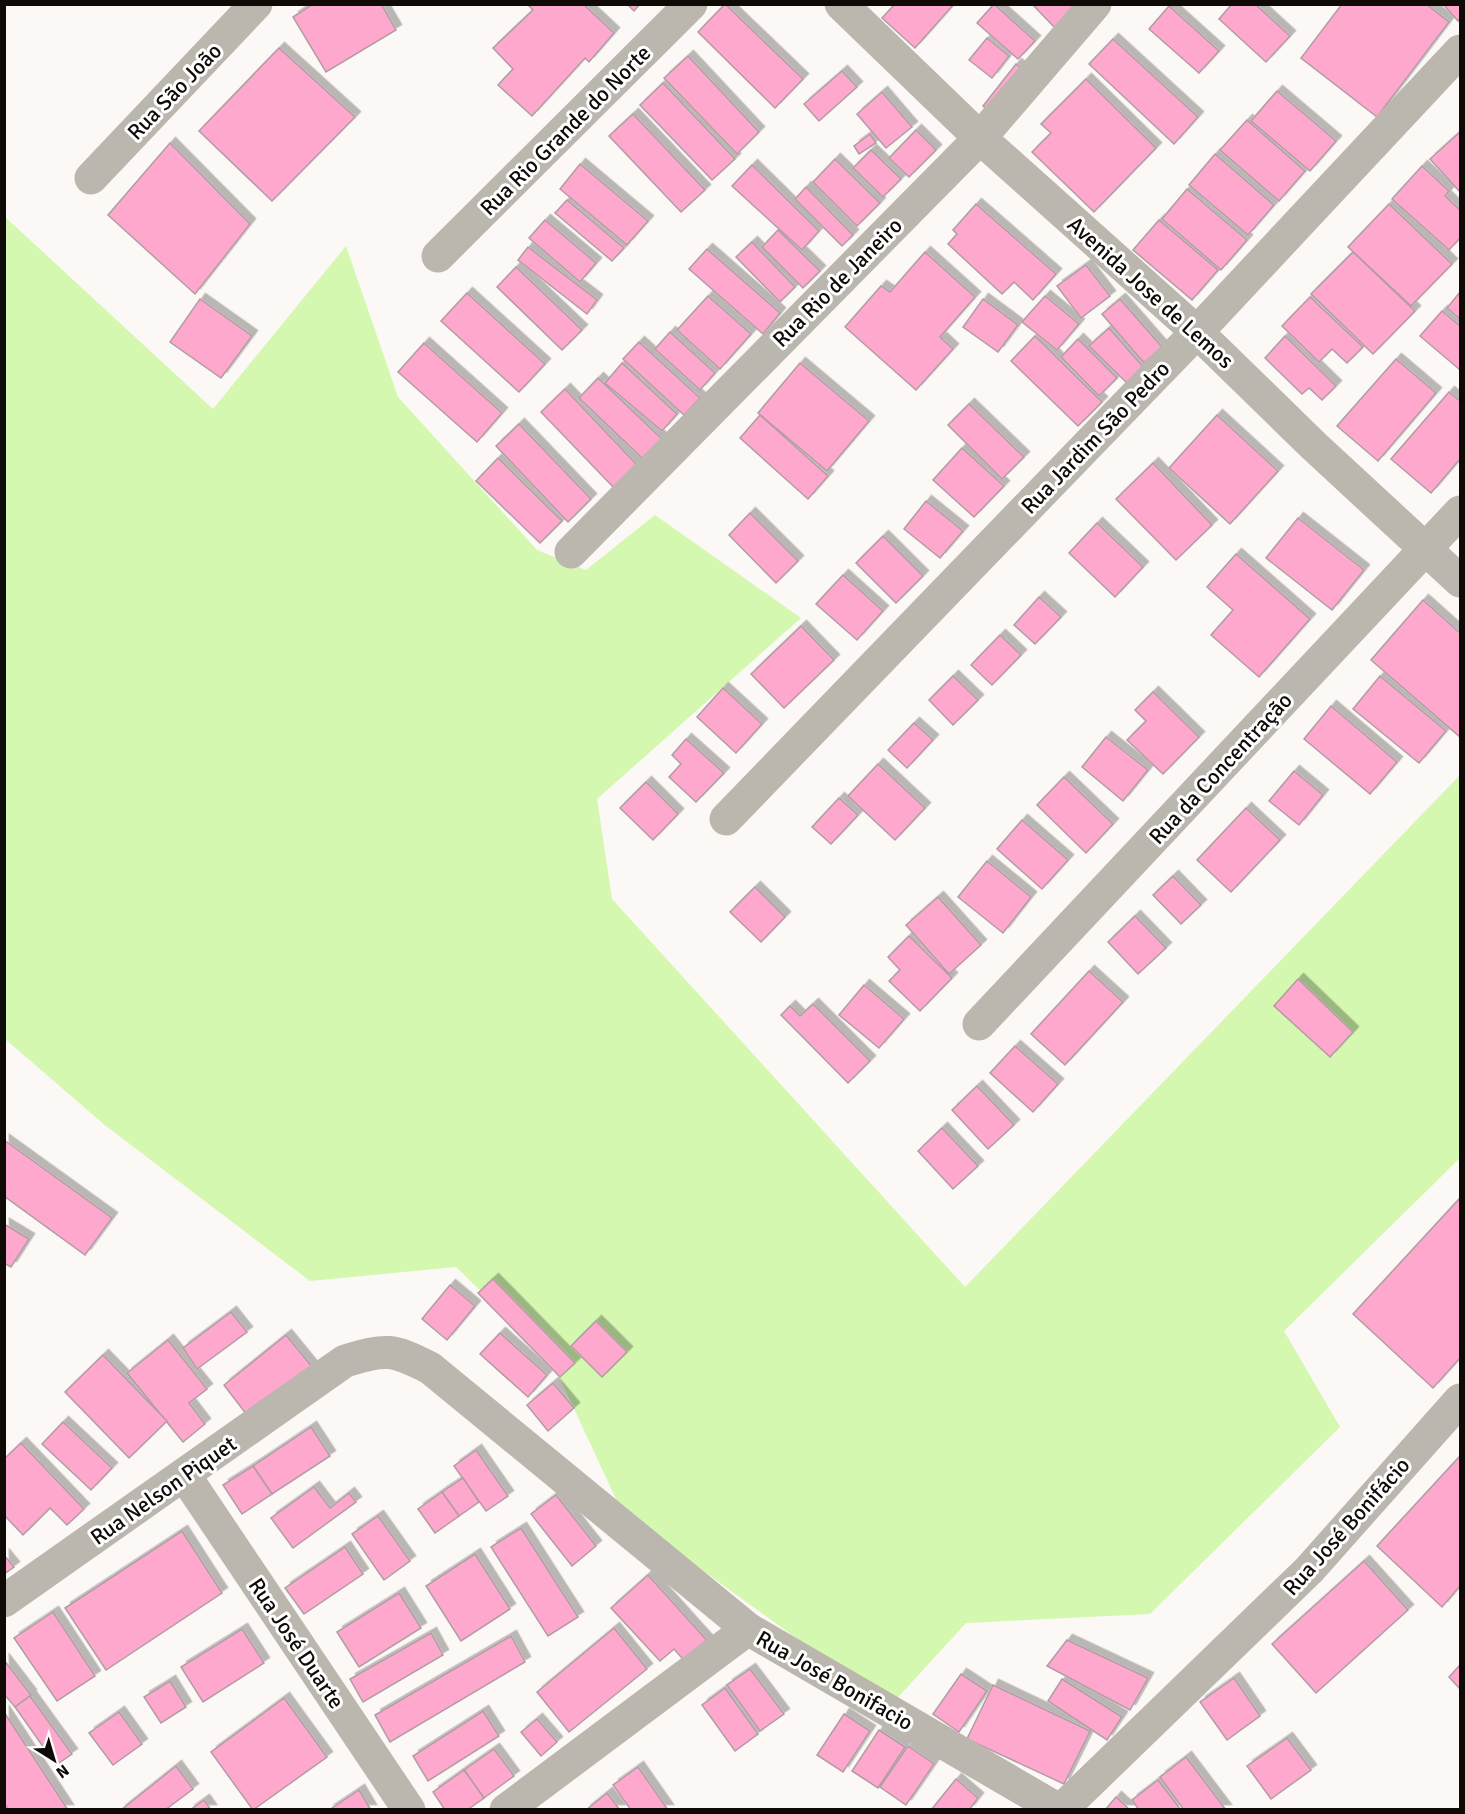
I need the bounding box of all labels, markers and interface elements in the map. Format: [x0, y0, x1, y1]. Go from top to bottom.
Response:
street label: Rua São João [122, 37, 227, 145]
street label: Rua Rio Grande do Norte [474, 39, 656, 221]
street label: Avenida Jose de Lemos [1062, 211, 1239, 374]
street label: Rua Rio de Janeiro [767, 212, 908, 353]
street label: Rua Jardim São Pedro [1015, 355, 1175, 519]
street label: Rua da Concentração [1143, 687, 1298, 850]
street label: Rua Nelson Piquet [85, 1430, 242, 1551]
street label: Rua José Bonifácio [1277, 1452, 1415, 1601]
street label: Rua José Duarte [243, 1573, 350, 1714]
street label: Rua José Bonifacio [752, 1625, 918, 1736]
north arrow [24, 1730, 84, 1790]
text: N [52, 1760, 73, 1783]

